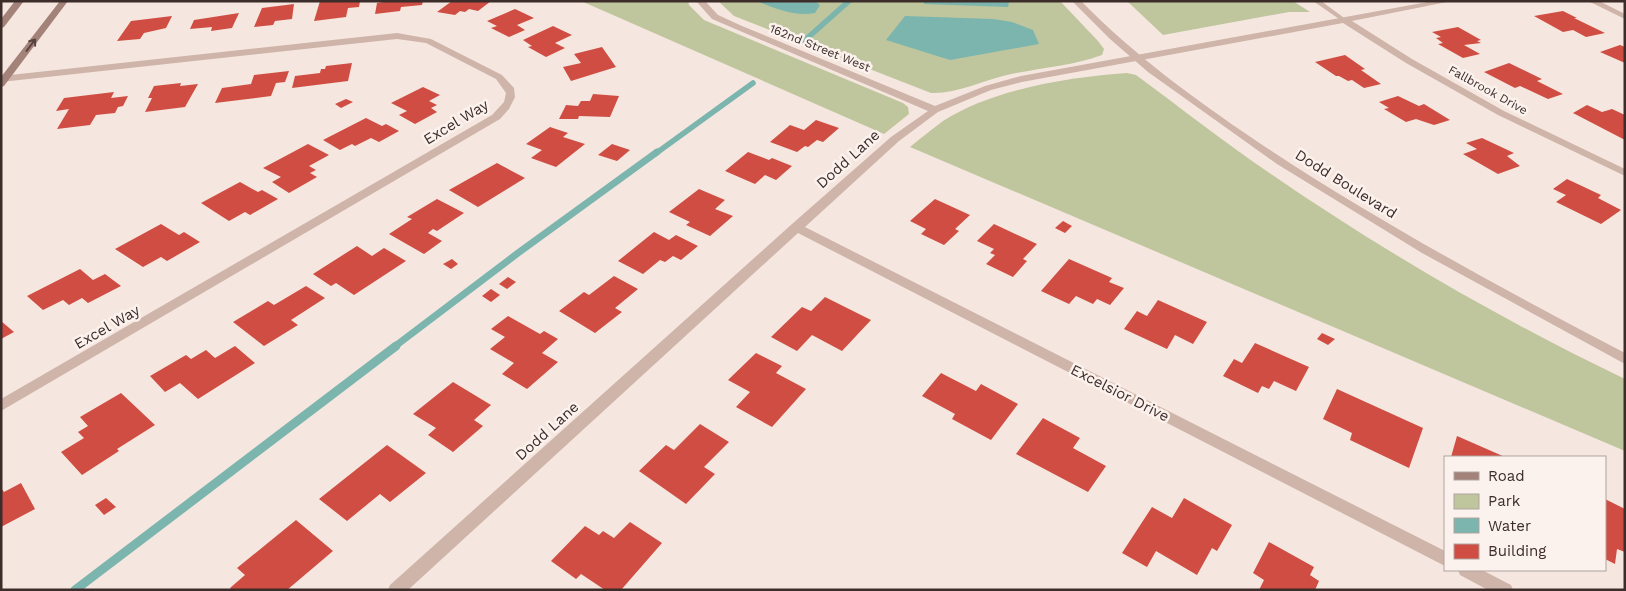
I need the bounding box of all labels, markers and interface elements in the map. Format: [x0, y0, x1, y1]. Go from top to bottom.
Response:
street label: 162nd Street West [768, 21, 872, 75]
one-way arrow [25, 39, 36, 52]
street label: Fallbrook Drive [1446, 63, 1530, 117]
street label: Excel Way [420, 95, 492, 148]
street label: Dodd Lane [813, 126, 883, 192]
street label: Dodd Boulevard [1292, 146, 1400, 222]
street label: Excel Way [71, 301, 143, 353]
street label: Excelsior Drive [1068, 360, 1172, 426]
street label: Dodd Lane [512, 398, 582, 464]
legend [1444, 456, 1606, 571]
text: Road [1488, 467, 1525, 485]
text: Park [1488, 492, 1521, 510]
text: Water [1488, 517, 1531, 535]
text: Building [1488, 542, 1546, 560]

